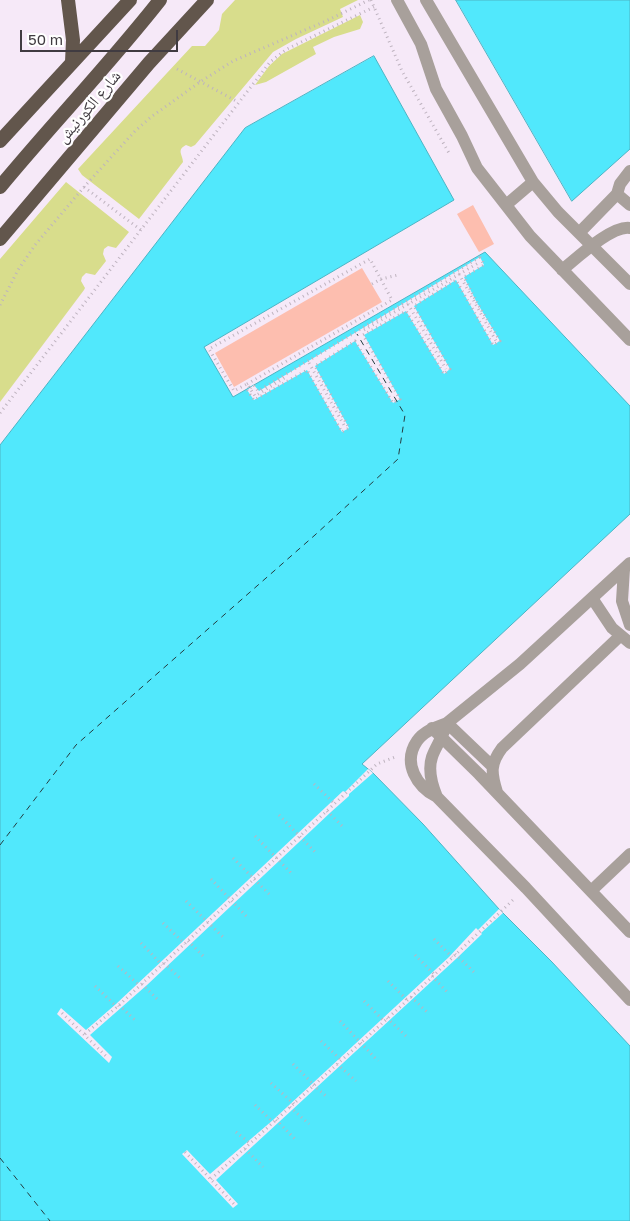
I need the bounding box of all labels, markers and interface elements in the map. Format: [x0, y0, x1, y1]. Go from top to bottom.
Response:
scale bar [22, 20, 180, 52]
text: 50 m [28, 30, 63, 48]
street label: شارع الكورنيش [53, 67, 125, 147]

